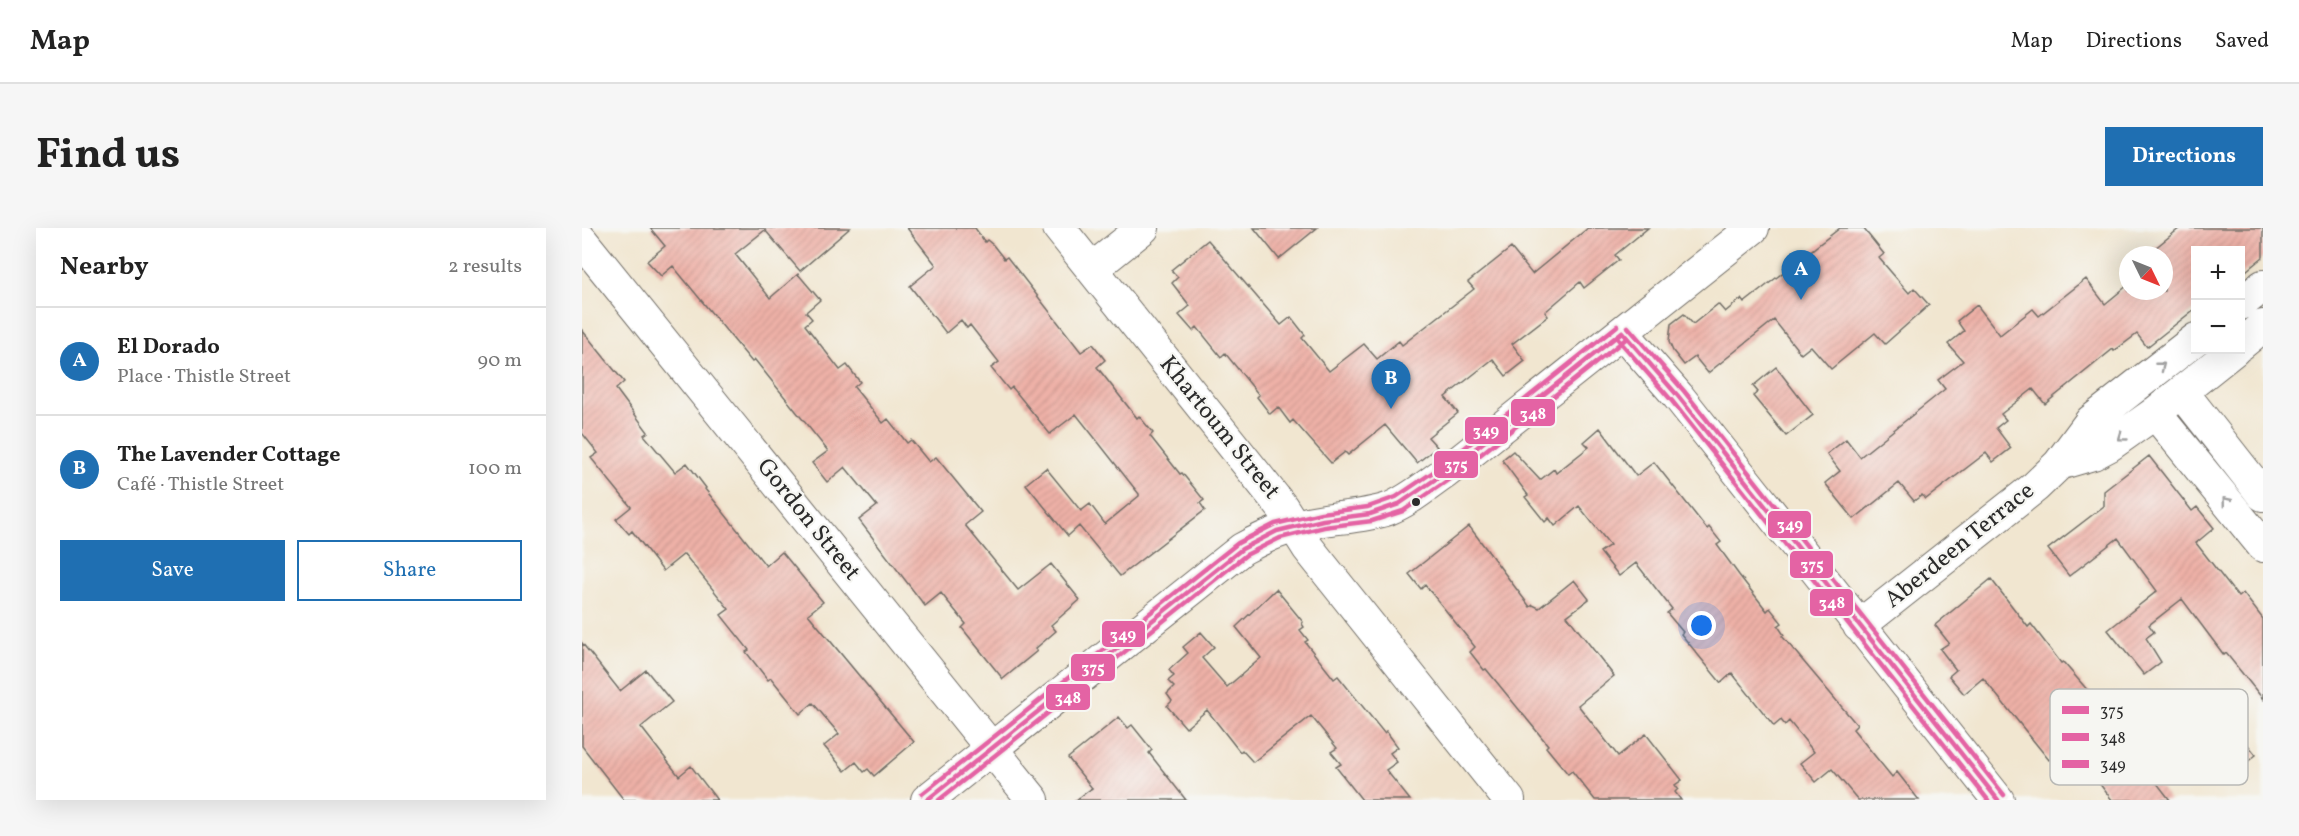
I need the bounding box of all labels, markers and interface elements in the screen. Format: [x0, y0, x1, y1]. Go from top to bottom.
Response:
text: Map [30, 22, 90, 61]
text: Map [2011, 27, 2053, 56]
text: Directions [2086, 27, 2182, 56]
text: Saved [2215, 27, 2269, 56]
text: Find us [36, 127, 180, 186]
button: Directions [2105, 127, 2263, 186]
north arrow [2119, 246, 2173, 300]
map controls [2191, 246, 2245, 354]
button: + [2191, 246, 2245, 300]
text: Nearby [60, 249, 149, 285]
pin: A [1782, 250, 1820, 300]
text: 2 results [448, 253, 522, 281]
button: − [2191, 300, 2245, 354]
text: El Dorado [117, 332, 220, 363]
text: A [72, 347, 87, 375]
text: 90 m [478, 347, 522, 375]
street label: Khartoum Street [1150, 349, 1288, 507]
pin: B [1372, 360, 1410, 409]
text: Place · Thistle Street [117, 363, 291, 391]
one-way arrow [2154, 363, 2165, 374]
line badge: 348 [1510, 398, 1556, 427]
text: 348 [1520, 404, 1546, 426]
line badge: 349 [1464, 416, 1509, 445]
text: 349 [1473, 421, 1499, 443]
one-way arrow [2117, 430, 2128, 441]
text: The Lavender Cottage [117, 440, 341, 471]
line badge: 375 [1433, 450, 1479, 479]
street label: Gordon Street [748, 452, 868, 588]
text: B [73, 455, 86, 483]
text: 100 m [468, 455, 522, 483]
text: 375 [1444, 455, 1468, 477]
text: Café · Thistle Street [117, 471, 284, 499]
street label: Aberdeen Terrace [1878, 475, 2042, 617]
unlabelled marker [1410, 496, 1422, 508]
one-way arrow [2223, 497, 2234, 508]
line badge: 349 [1767, 510, 1812, 539]
text: 349 [1777, 515, 1803, 537]
button: Save [60, 540, 285, 601]
button: Share [297, 540, 522, 601]
line badge: 375 [1789, 550, 1834, 579]
text: 375 [1800, 555, 1824, 577]
line badge: 348 [1809, 588, 1854, 617]
text: 348 [1819, 593, 1845, 615]
your location [1687, 611, 1716, 640]
line badge: 349 [1101, 620, 1146, 648]
text: 349 [1110, 625, 1136, 647]
line badge: 375 [1070, 653, 1116, 682]
text: 375 [1081, 658, 1105, 680]
line badge: 348 [1045, 683, 1091, 711]
text: 348 [1055, 688, 1081, 710]
legend [2050, 689, 2248, 785]
text: 375 [2100, 701, 2124, 723]
text: 348 [2100, 728, 2126, 750]
text: 349 [2100, 755, 2126, 777]

